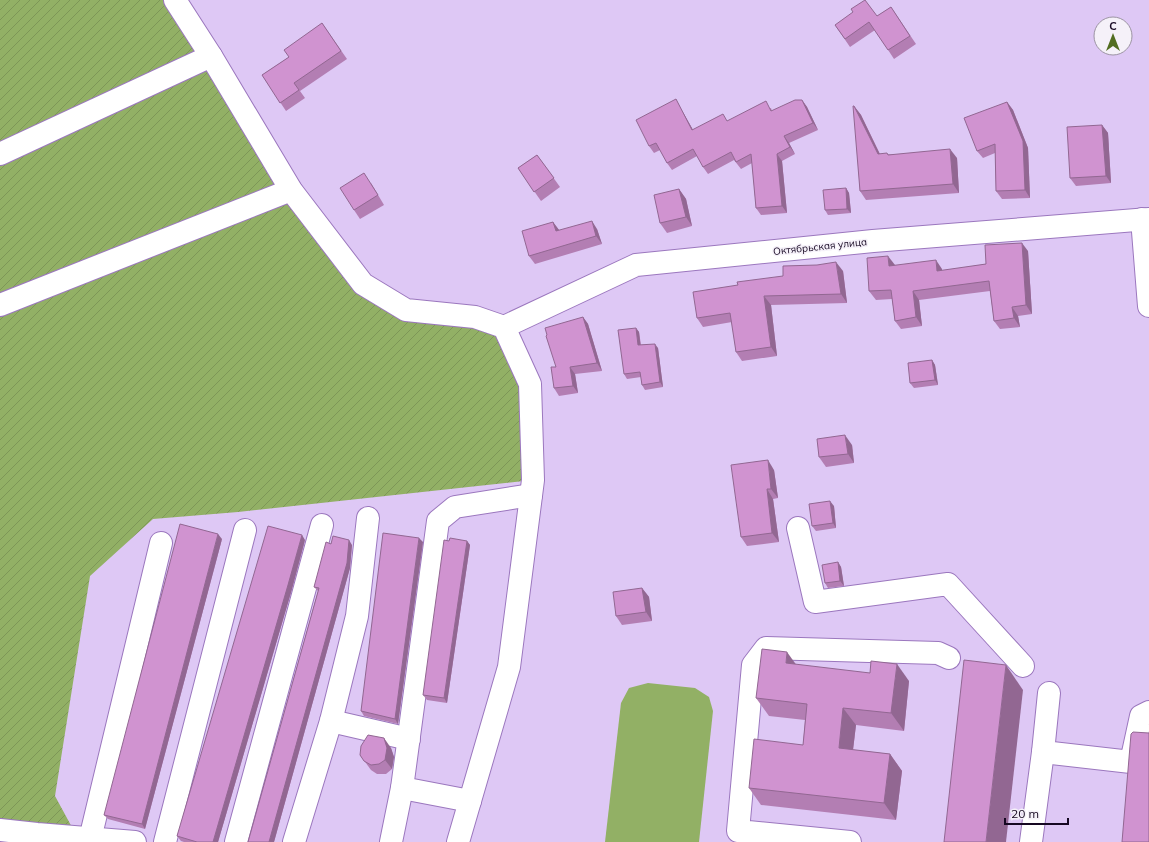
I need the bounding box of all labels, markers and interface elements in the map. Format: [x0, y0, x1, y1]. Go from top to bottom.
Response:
north arrow [1093, 16, 1133, 56]
text: С [1109, 19, 1117, 33]
street label: Октябрьская улица [772, 235, 868, 258]
scale bar [1005, 800, 1068, 826]
text: 20 m [1011, 806, 1039, 821]

